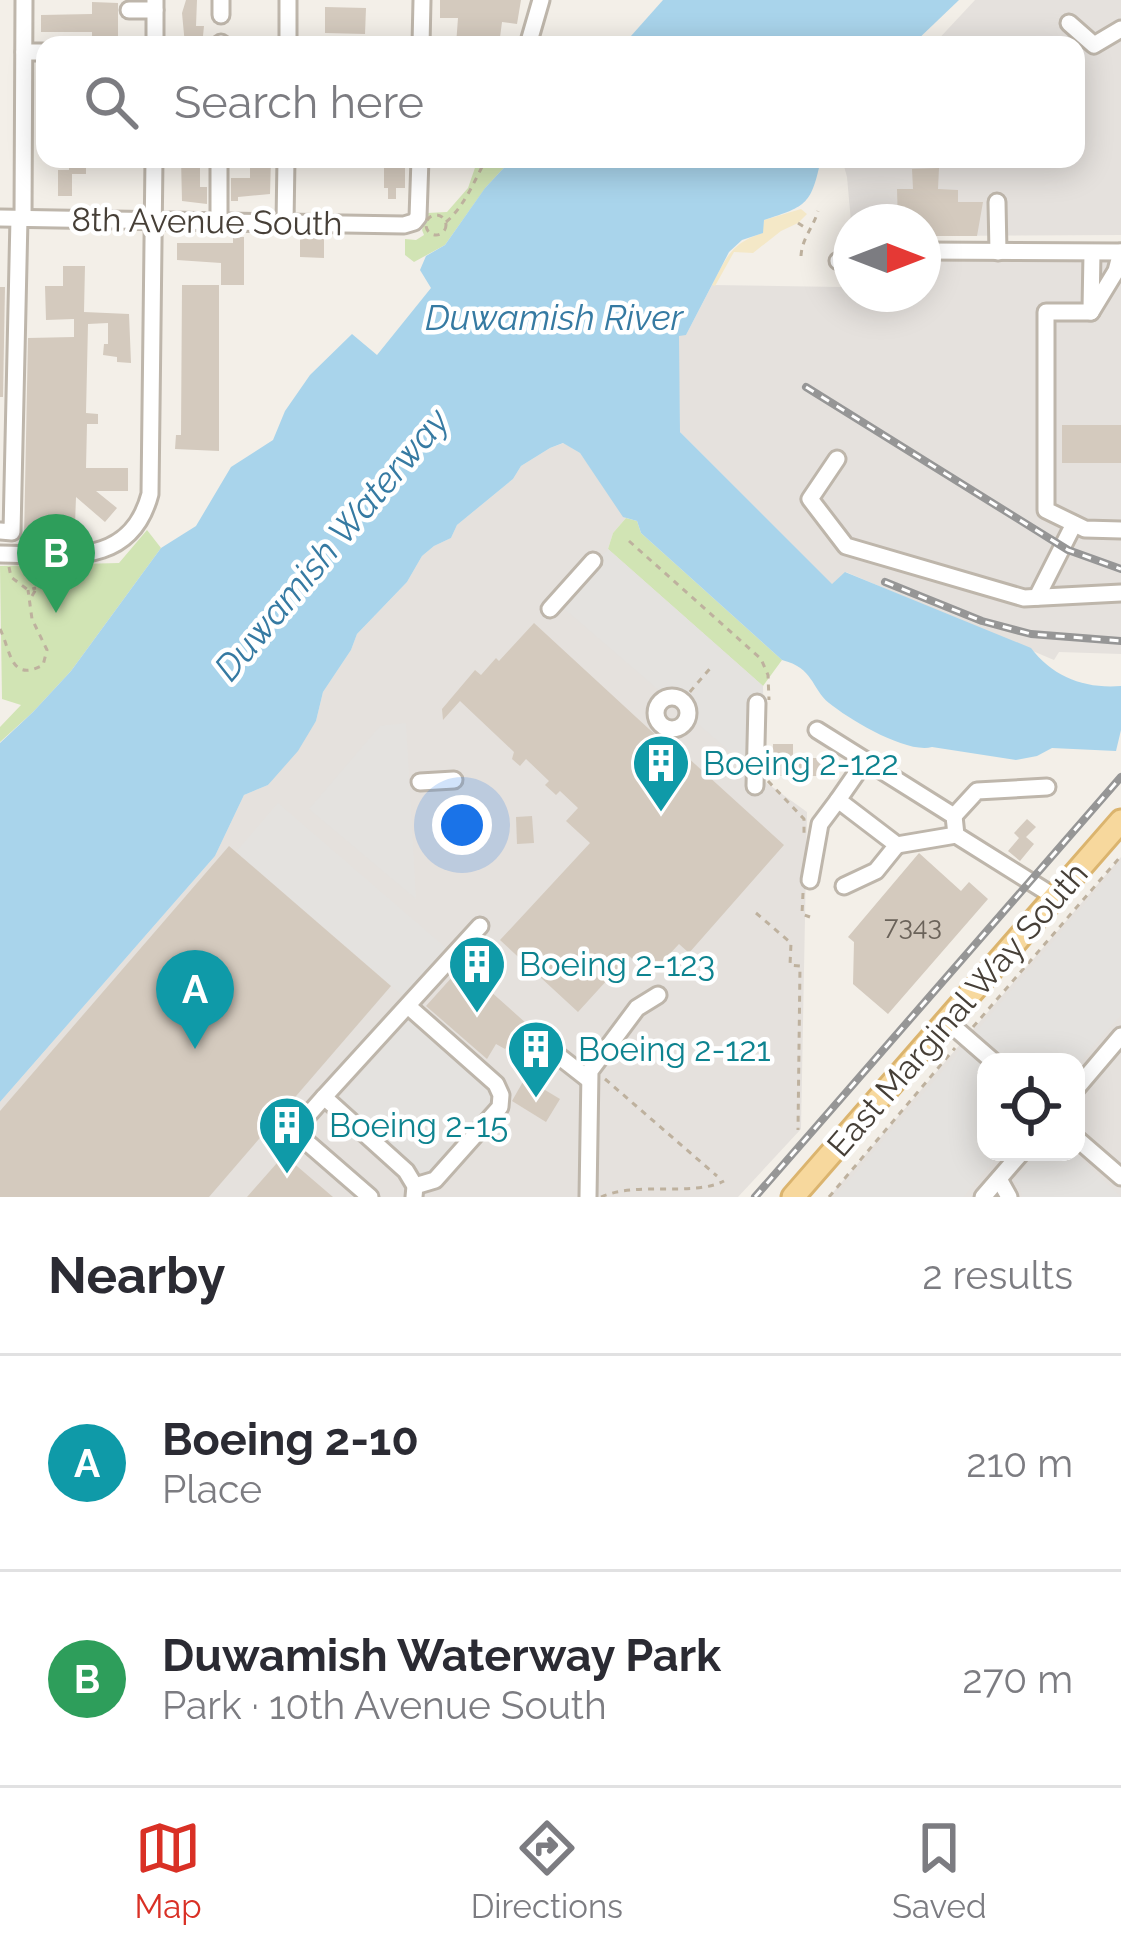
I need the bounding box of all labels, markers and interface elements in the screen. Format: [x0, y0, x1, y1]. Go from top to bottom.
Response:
search box [36, 36, 1085, 168]
icon: search [78, 69, 144, 135]
text: Search here [174, 76, 424, 129]
street label: 8th Avenue South [71, 200, 343, 243]
north arrow [833, 204, 941, 312]
water label: Duwamish River [425, 296, 685, 338]
water label: Duwamish Waterway [205, 398, 458, 688]
pin: B [17, 514, 95, 613]
building icon: Boeing 2-122 [630, 732, 692, 814]
place label: Boeing 2-122 [703, 744, 899, 783]
your location [432, 795, 492, 855]
street label: East Marginal Way South [819, 854, 1096, 1164]
house number: 7343 [884, 910, 942, 941]
building icon: Boeing 2-123 [446, 933, 508, 1015]
place label: Boeing 2-123 [519, 945, 715, 984]
pin: A [156, 950, 234, 1049]
building icon: Boeing 2-121 [505, 1018, 567, 1100]
place label: Boeing 2-121 [578, 1030, 771, 1069]
map controls [977, 1053, 1085, 1161]
button: locate [977, 1053, 1085, 1161]
building icon: Boeing 2-15 [256, 1094, 318, 1176]
place label: Boeing 2-15 [329, 1106, 508, 1145]
text: Nearby [48, 1245, 225, 1305]
text: 2 results [922, 1252, 1073, 1298]
text: Boeing 2-10 [162, 1413, 419, 1466]
text: A [74, 1440, 100, 1486]
text: 210 m [966, 1440, 1073, 1486]
text: Place [162, 1466, 262, 1512]
text: Duwamish Waterway Park [162, 1629, 721, 1682]
text: B [74, 1656, 100, 1702]
text: 270 m [962, 1656, 1073, 1702]
text: Park · 10th Avenue South [162, 1682, 607, 1728]
tab: Map [135, 1815, 202, 1926]
tab: Directions [471, 1815, 623, 1926]
tab: Saved [892, 1815, 986, 1926]

